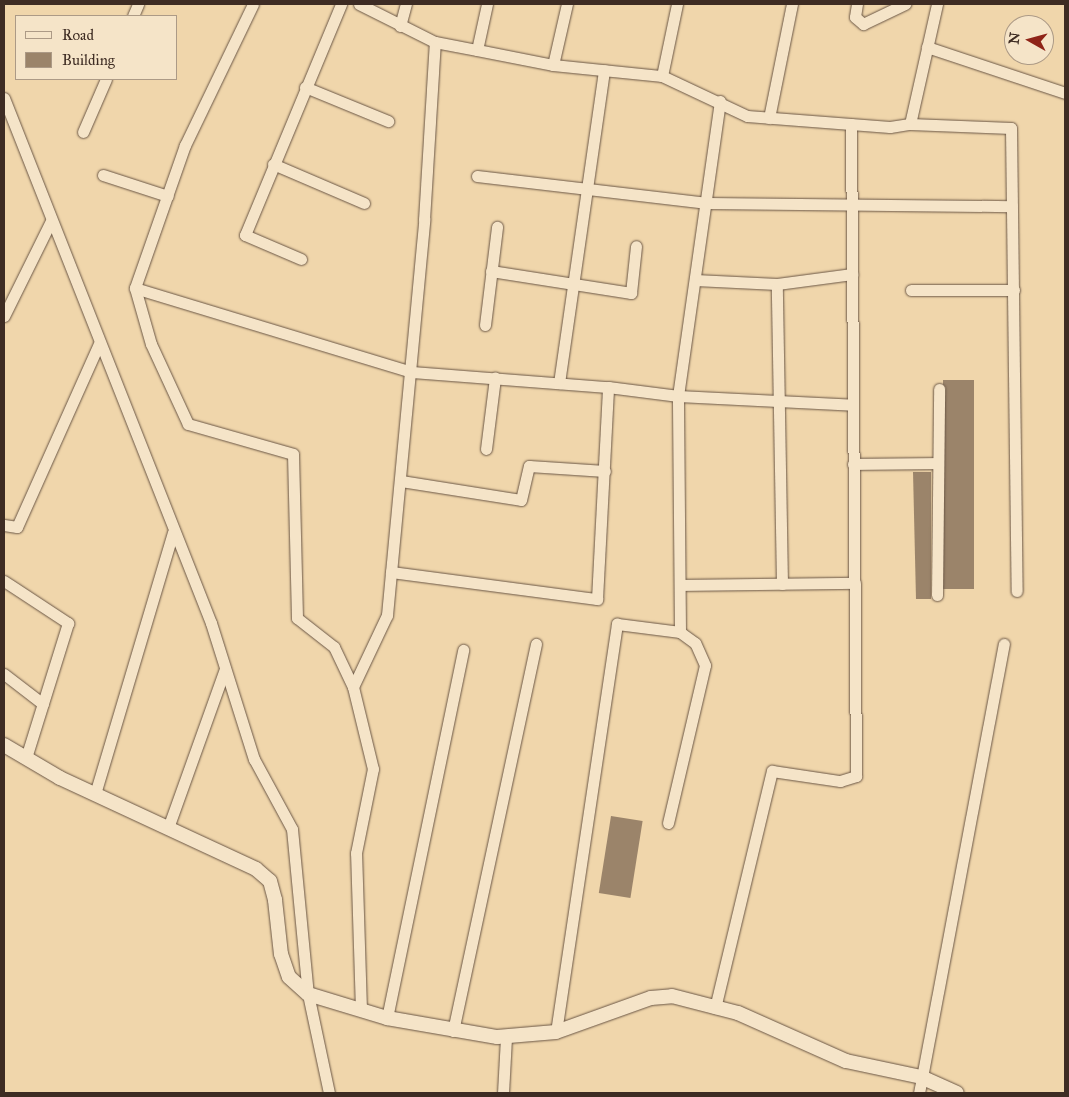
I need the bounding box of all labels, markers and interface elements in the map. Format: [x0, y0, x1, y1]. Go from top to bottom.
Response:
legend [15, 15, 178, 80]
north arrow [1004, 15, 1054, 65]
text: Road [62, 26, 94, 44]
text: N [1005, 31, 1024, 45]
text: Building [62, 51, 115, 69]

